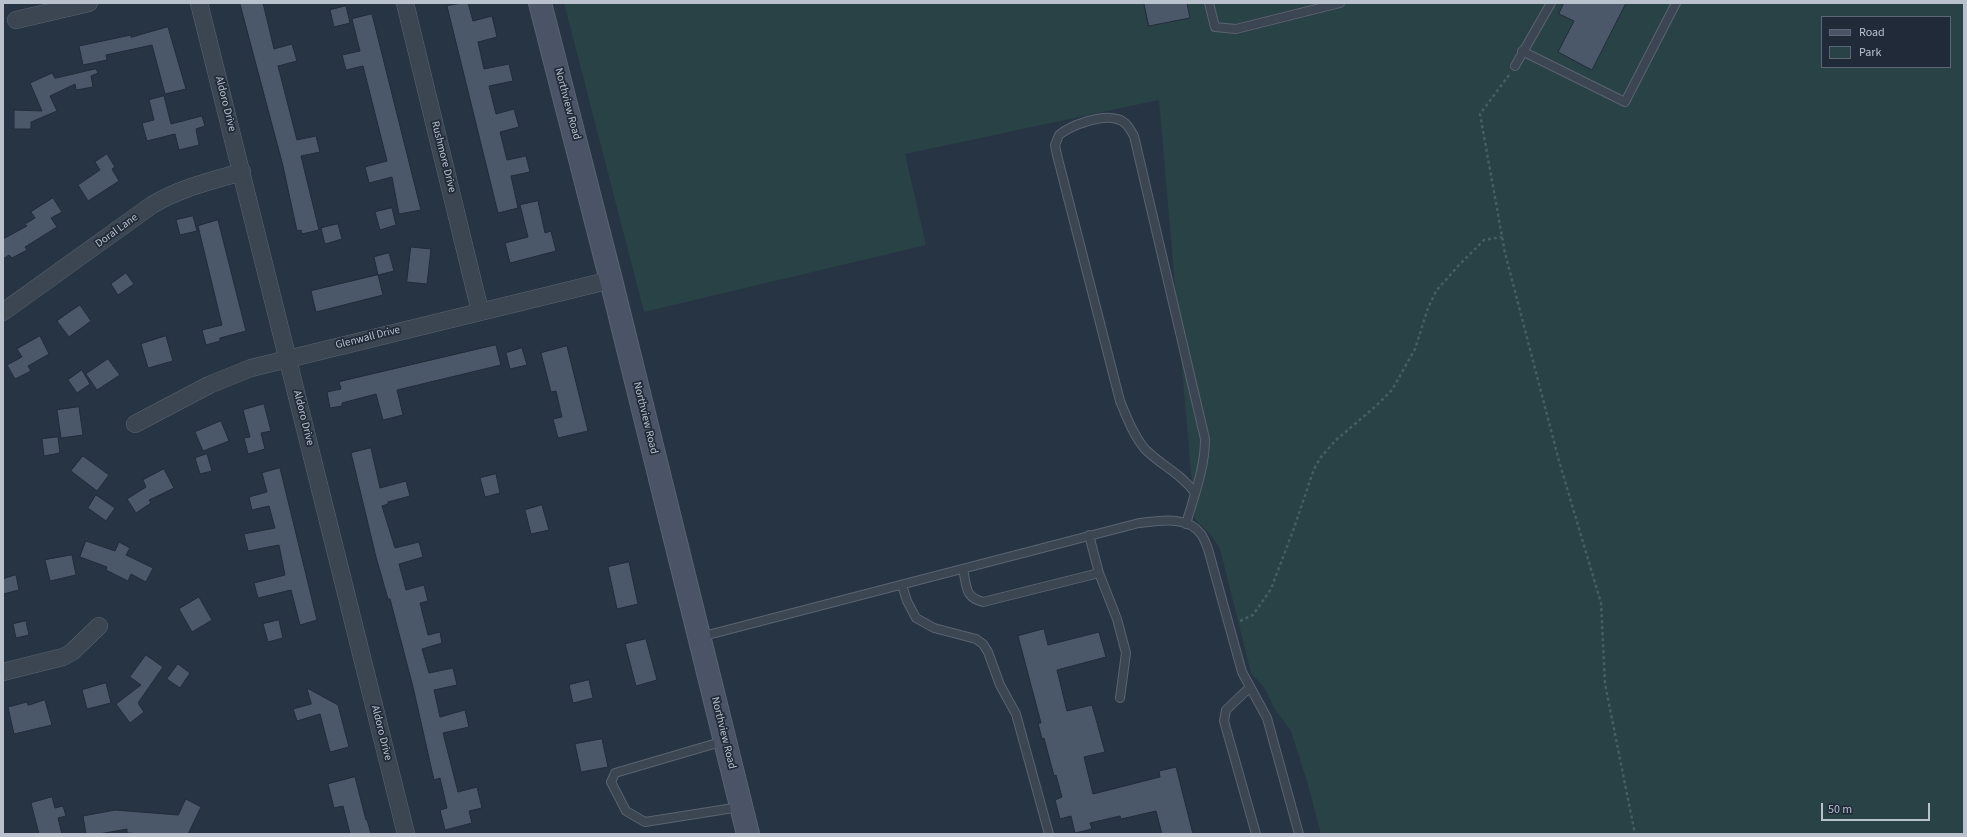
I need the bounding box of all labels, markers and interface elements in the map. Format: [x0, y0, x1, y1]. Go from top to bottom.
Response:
legend [1821, 16, 1951, 68]
text: Road [1859, 24, 1885, 41]
text: Park [1859, 44, 1881, 61]
street label: Northview Road [551, 67, 583, 141]
street label: Aldoro Drive [212, 75, 238, 133]
street label: Rushmore Drive [428, 120, 458, 194]
street label: Doral Lane [93, 211, 141, 251]
street label: Glenwall Drive [334, 324, 402, 352]
street label: Northview Road [630, 381, 660, 455]
street label: Aldoro Drive [290, 389, 316, 447]
street label: Northview Road [708, 696, 738, 770]
street label: Aldoro Drive [368, 704, 394, 762]
scale bar [1823, 795, 1932, 821]
text: 50 m [1828, 801, 1852, 818]

